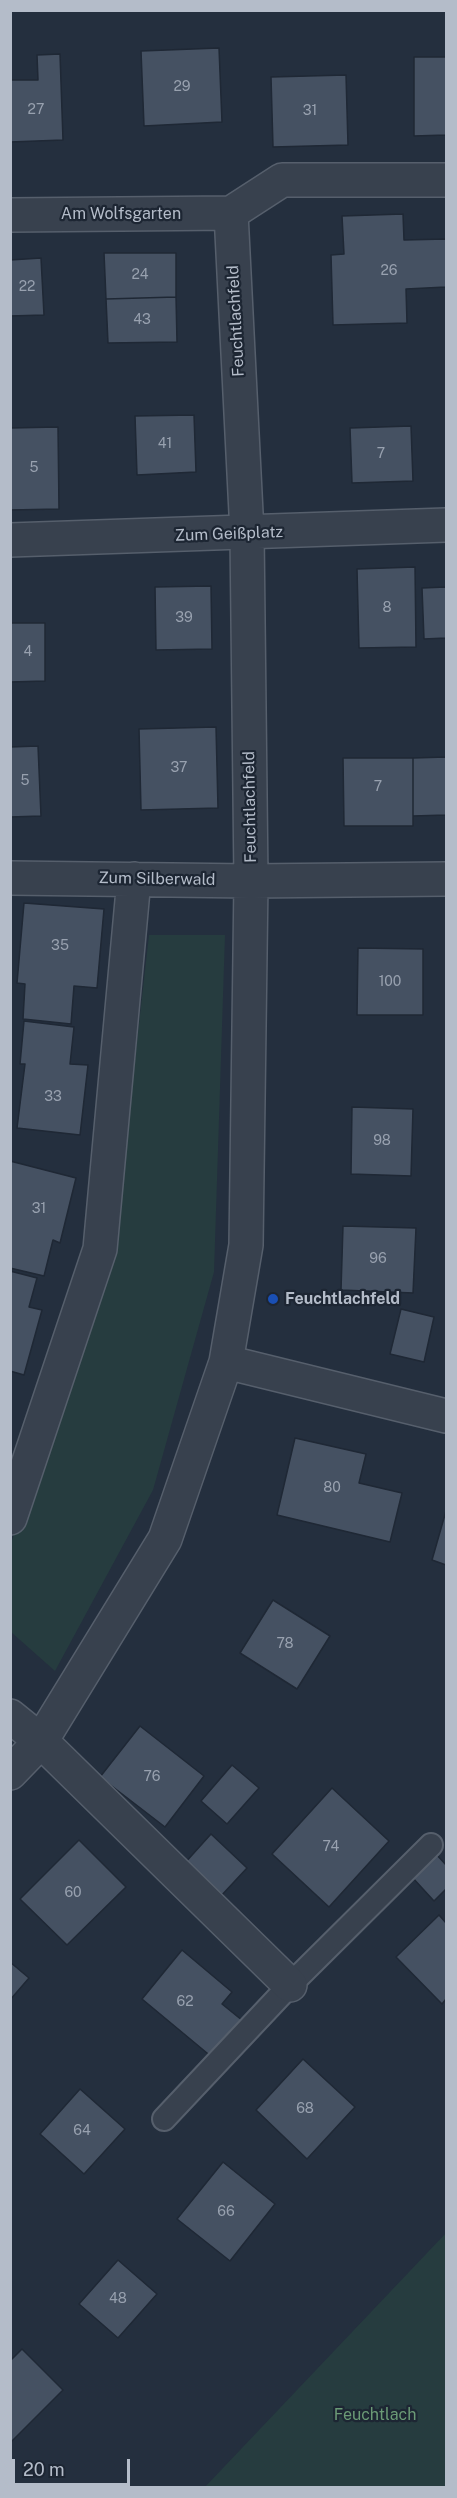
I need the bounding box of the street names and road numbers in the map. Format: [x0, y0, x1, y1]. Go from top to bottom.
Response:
street label: Am Wolfsgarten [61, 204, 181, 224]
street label: Feuchtlachfeld [223, 265, 249, 377]
street label: Zum Geißplatz [175, 523, 283, 545]
street label: Feuchtlachfeld [239, 751, 261, 863]
street label: Zum Silberwald [98, 868, 216, 890]

